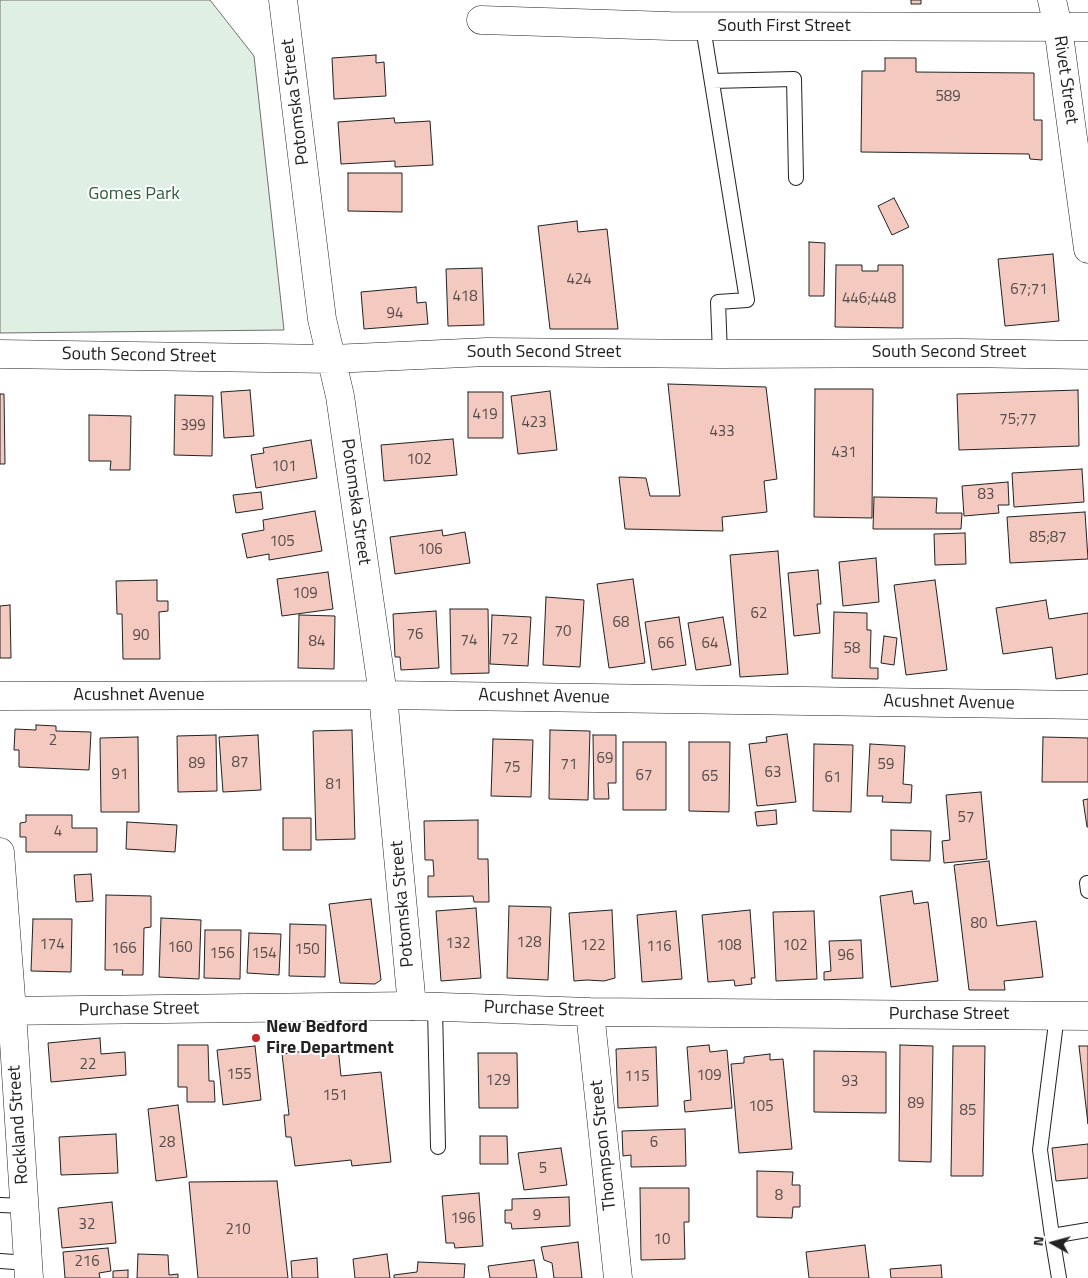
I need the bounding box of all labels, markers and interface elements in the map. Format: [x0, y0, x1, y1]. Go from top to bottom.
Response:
street label: South First Street [717, 16, 851, 38]
street label: Rivet Street [1048, 34, 1082, 126]
street label: Potomska Street [278, 38, 314, 166]
house number: 589 [935, 88, 961, 106]
park label: Gomes Park [88, 184, 180, 206]
house number: 424 [566, 271, 592, 289]
house number: 67;71 [1010, 281, 1048, 299]
house number: 418 [452, 288, 478, 306]
house number: 446;448 [842, 290, 896, 308]
house number: 94 [387, 305, 403, 323]
street label: South Second Street [467, 342, 621, 364]
street label: South Second Street [872, 342, 1026, 364]
street label: South Second Street [62, 344, 216, 368]
house number: 419 [472, 406, 498, 424]
house number: 75;77 [999, 411, 1037, 429]
house number: 423 [521, 414, 547, 432]
house number: 399 [180, 417, 206, 435]
house number: 433 [709, 423, 735, 441]
street label: Potomska Street [335, 438, 375, 566]
house number: 431 [831, 444, 857, 462]
house number: 102 [406, 451, 432, 469]
house number: 101 [271, 458, 297, 476]
house number: 83 [978, 486, 994, 504]
house number: 85;87 [1029, 529, 1067, 547]
house number: 105 [269, 533, 295, 551]
house number: 106 [417, 541, 443, 559]
house number: 109 [292, 585, 318, 603]
house number: 62 [751, 605, 767, 623]
house number: 68 [613, 614, 629, 632]
house number: 70 [555, 623, 571, 641]
house number: 76 [407, 626, 423, 644]
house number: 90 [133, 627, 149, 645]
house number: 72 [502, 631, 518, 649]
house number: 74 [461, 632, 477, 650]
house number: 84 [309, 633, 325, 651]
house number: 66 [658, 635, 674, 653]
house number: 64 [702, 635, 718, 653]
house number: 58 [844, 640, 860, 658]
street label: Acushnet Avenue [73, 685, 205, 707]
street label: Acushnet Avenue [478, 685, 610, 709]
street label: Acushnet Avenue [883, 691, 1015, 715]
house number: 2 [49, 732, 57, 750]
house number: 69 [597, 750, 613, 768]
house number: 87 [232, 754, 248, 772]
house number: 89 [189, 755, 205, 773]
house number: 71 [561, 756, 577, 774]
house number: 59 [878, 756, 894, 774]
house number: 75 [504, 759, 520, 777]
house number: 63 [765, 764, 781, 782]
house number: 91 [112, 766, 128, 784]
house number: 67 [636, 767, 652, 785]
house number: 65 [702, 768, 718, 786]
house number: 61 [825, 769, 841, 787]
house number: 81 [326, 776, 342, 794]
house number: 57 [958, 809, 974, 827]
house number: 4 [54, 823, 62, 841]
street label: Potomska Street [387, 840, 419, 968]
house number: 80 [971, 915, 987, 933]
house number: 128 [516, 934, 542, 952]
house number: 132 [445, 935, 471, 953]
house number: 174 [39, 936, 65, 954]
house number: 122 [580, 937, 606, 955]
house number: 108 [716, 937, 742, 955]
house number: 102 [782, 937, 808, 955]
house number: 116 [646, 938, 672, 956]
house number: 160 [167, 939, 193, 957]
house number: 166 [111, 940, 137, 958]
house number: 150 [294, 941, 320, 959]
house number: 156 [209, 945, 235, 963]
house number: 154 [251, 945, 277, 963]
house number: 96 [838, 947, 854, 965]
street label: Purchase Street [483, 997, 605, 1023]
street label: Purchase Street [79, 998, 199, 1022]
street label: Purchase Street [889, 1004, 1009, 1026]
place label: New Bedford Fire Department [266, 1017, 394, 1060]
marker: New Bedford Fire Department [250, 1032, 262, 1044]
house number: 22 [80, 1056, 96, 1074]
street label: Rockland Street [4, 1065, 34, 1185]
house number: 155 [226, 1066, 252, 1084]
house number: 109 [696, 1067, 722, 1085]
house number: 115 [624, 1068, 650, 1086]
house number: 129 [485, 1072, 511, 1090]
house number: 93 [842, 1073, 858, 1091]
street label: Thompson Street [586, 1079, 622, 1211]
house number: 151 [322, 1087, 348, 1105]
house number: 89 [908, 1095, 924, 1113]
house number: 105 [748, 1098, 774, 1116]
house number: 85 [960, 1102, 976, 1120]
house number: 28 [159, 1134, 175, 1152]
house number: 6 [650, 1134, 658, 1152]
house number: 5 [539, 1160, 547, 1178]
house number: 8 [775, 1187, 783, 1205]
house number: 9 [533, 1207, 541, 1225]
house number: 196 [450, 1210, 476, 1228]
house number: 32 [79, 1216, 95, 1234]
north arrow [1028, 1218, 1078, 1268]
house number: 210 [225, 1221, 251, 1239]
house number: 10 [654, 1231, 670, 1249]
text: N [1027, 1235, 1049, 1247]
house number: 216 [74, 1253, 100, 1271]

